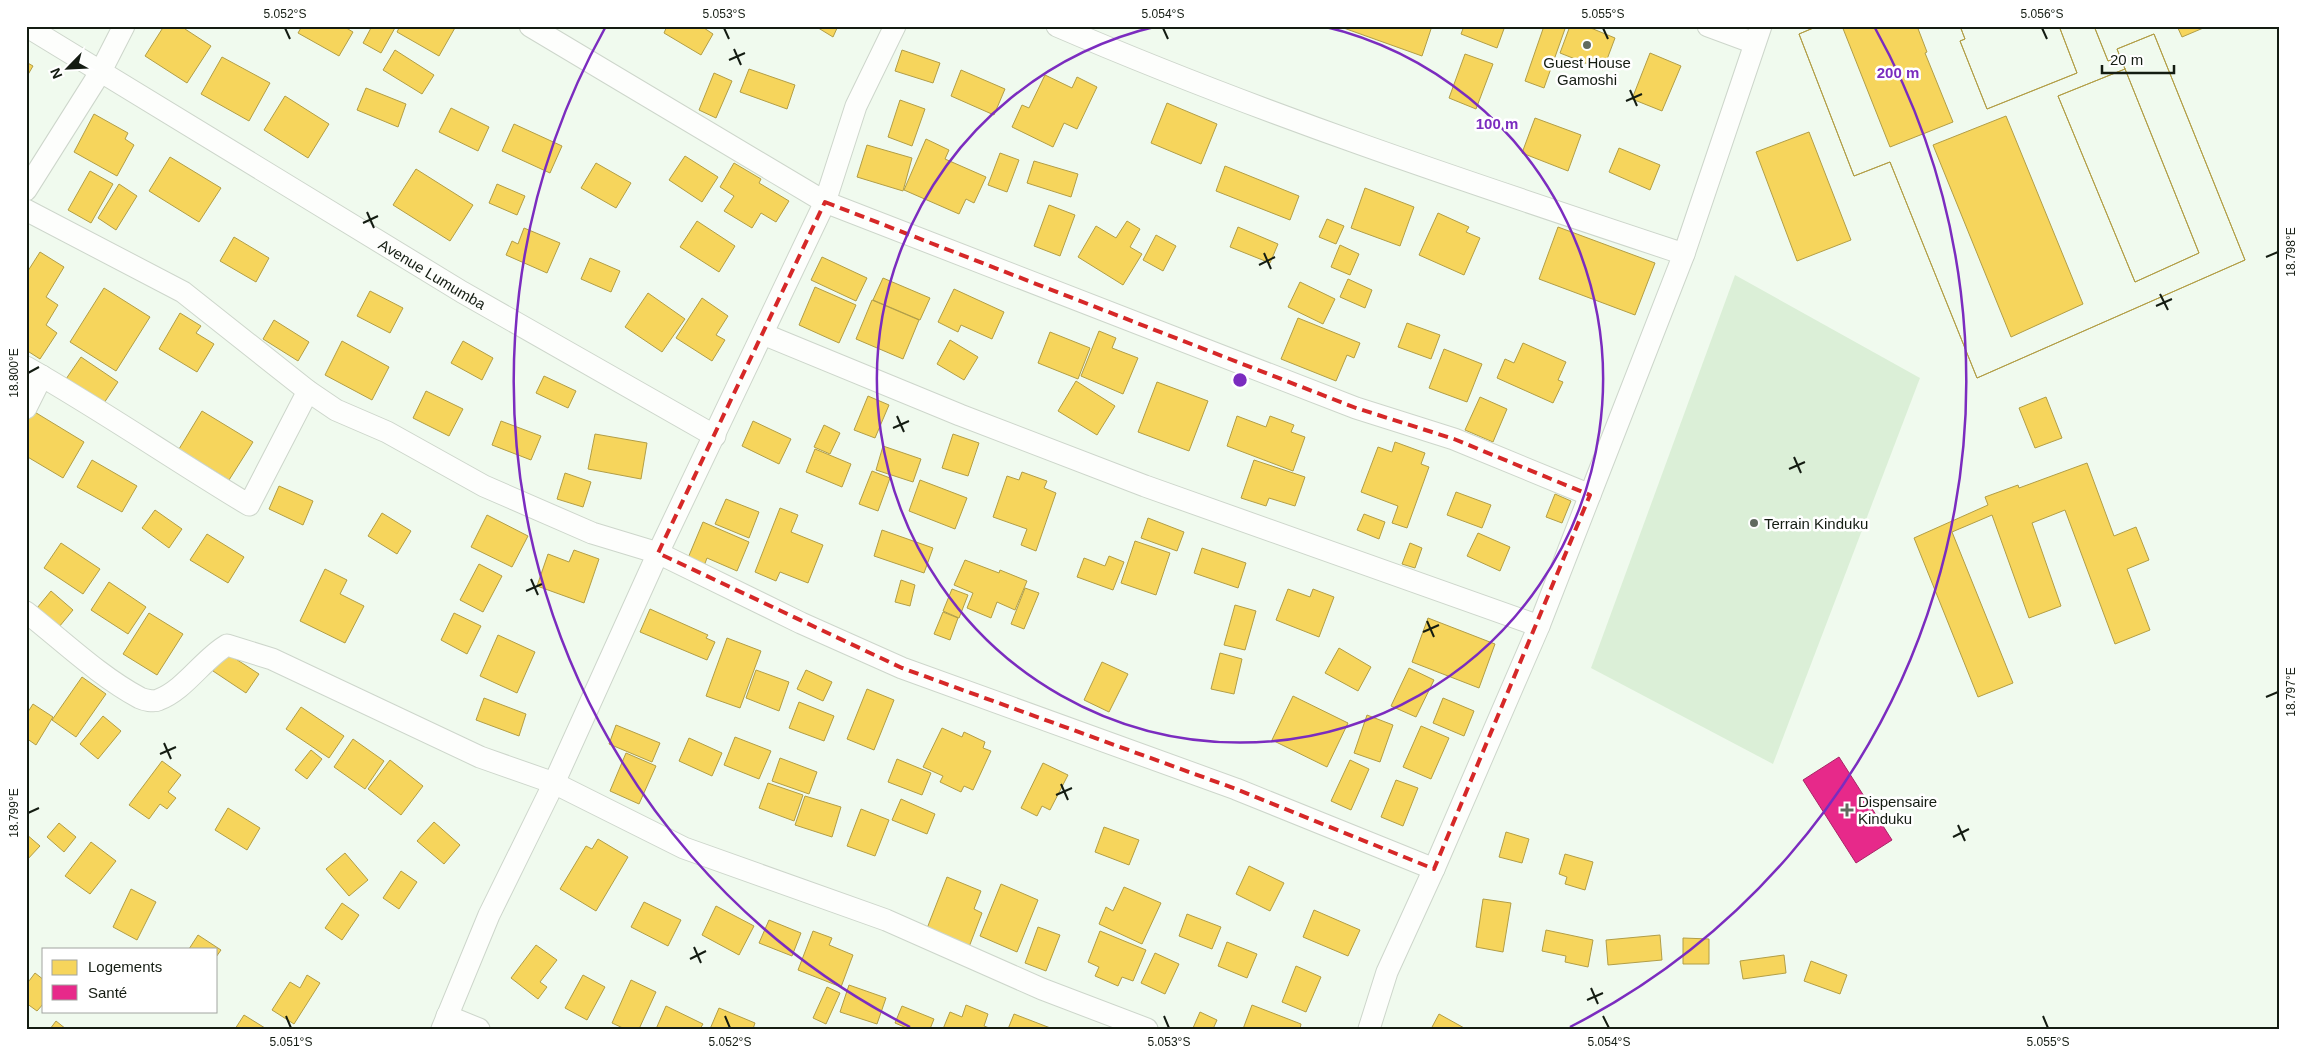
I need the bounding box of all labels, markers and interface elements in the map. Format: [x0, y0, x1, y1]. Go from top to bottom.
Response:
text: 5.052°S [264, 7, 306, 21]
text: 5.053°S [703, 7, 745, 21]
text: 5.054°S [1142, 7, 1184, 21]
text: 5.055°S [1582, 7, 1624, 21]
text: 5.056°S [2021, 7, 2063, 21]
marker: Guest House Gamoshi [1581, 39, 1593, 51]
north arrow [42, 42, 92, 92]
scale bar [2102, 42, 2175, 74]
text: 20 m [2110, 51, 2143, 68]
place label: Guest House Gamoshi [1543, 54, 1631, 88]
text: 200 m [1877, 64, 1919, 81]
text: N [47, 65, 65, 81]
text: 100 m [1476, 115, 1518, 132]
text: 18.798°E [2284, 227, 2298, 277]
street label: Avenue Lumumba [376, 235, 489, 313]
text: 18.800°E [7, 348, 21, 398]
centre of rings [1231, 371, 1249, 389]
place label: Terrain Kinduku [1764, 515, 1868, 532]
marker: Terrain Kinduku [1748, 517, 1760, 529]
text: 18.797°E [2284, 667, 2298, 717]
text: 18.799°E [7, 788, 21, 838]
place label: Dispensaire Kinduku [1858, 793, 1937, 827]
marker: Dispensaire Kinduku [1840, 803, 1854, 817]
legend [42, 948, 218, 1012]
text: Logements [88, 958, 162, 975]
text: Santé [88, 984, 127, 1001]
text: 5.051°S [270, 1035, 312, 1049]
text: 5.052°S [709, 1035, 751, 1049]
text: 5.053°S [1148, 1035, 1190, 1049]
text: 5.054°S [1588, 1035, 1630, 1049]
text: 5.055°S [2027, 1035, 2069, 1049]

